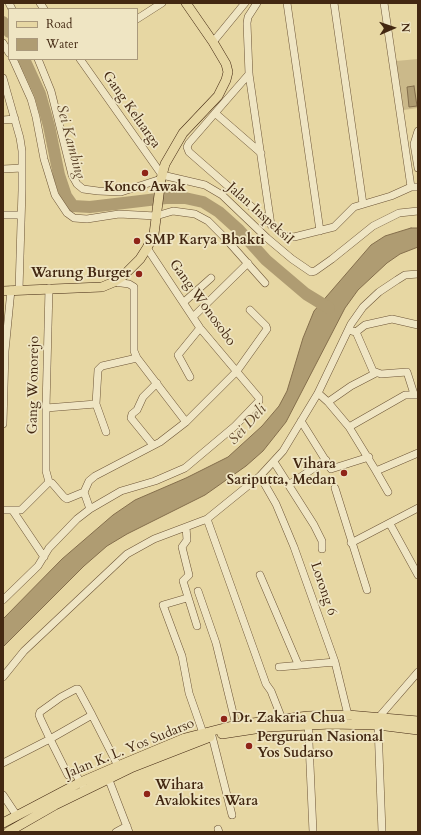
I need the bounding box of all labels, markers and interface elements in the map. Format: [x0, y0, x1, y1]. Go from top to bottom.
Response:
legend [8, 8, 138, 60]
north arrow [373, 8, 413, 48]
text: Road [46, 16, 72, 32]
text: N [398, 23, 413, 33]
text: Water [46, 36, 78, 52]
street label: Gang Keluarga [98, 68, 164, 152]
water label: Sei Kambing [51, 103, 89, 181]
marker: Konco Awak [140, 168, 150, 178]
place label: Konco Awak [104, 180, 186, 196]
street label: Jalan InspeksiI [223, 180, 297, 248]
place label: SMP Karya Bhakti [145, 233, 265, 249]
marker: SMP Karya Bhakti [132, 236, 142, 246]
street label: Gang Wonosobo [165, 257, 239, 349]
place label: Warung Burger [31, 266, 131, 282]
marker: Warung Burger [134, 269, 144, 279]
street label: Gang Wonorejo [25, 336, 43, 434]
water label: Sei Deli [225, 401, 271, 449]
place label: Vihara Sariputta, Medan [227, 457, 336, 490]
marker: Vihara Sariputta, Medan [339, 468, 349, 478]
street label: Lorong 6 [306, 560, 340, 618]
place label: Dr. Zakaria Chua [232, 711, 345, 727]
marker: Dr. Zakaria Chua [219, 714, 229, 724]
street label: Jalan K. L. Yos Sudarso [63, 715, 197, 783]
place label: Perguruan Nasional Yos Sudarso [257, 730, 383, 762]
marker: Perguruan Nasional Yos Sudarso [244, 741, 254, 751]
place label: Wihara Avalokites Wara [155, 778, 258, 810]
marker: Wihara Avalokites Wara [142, 789, 152, 799]

